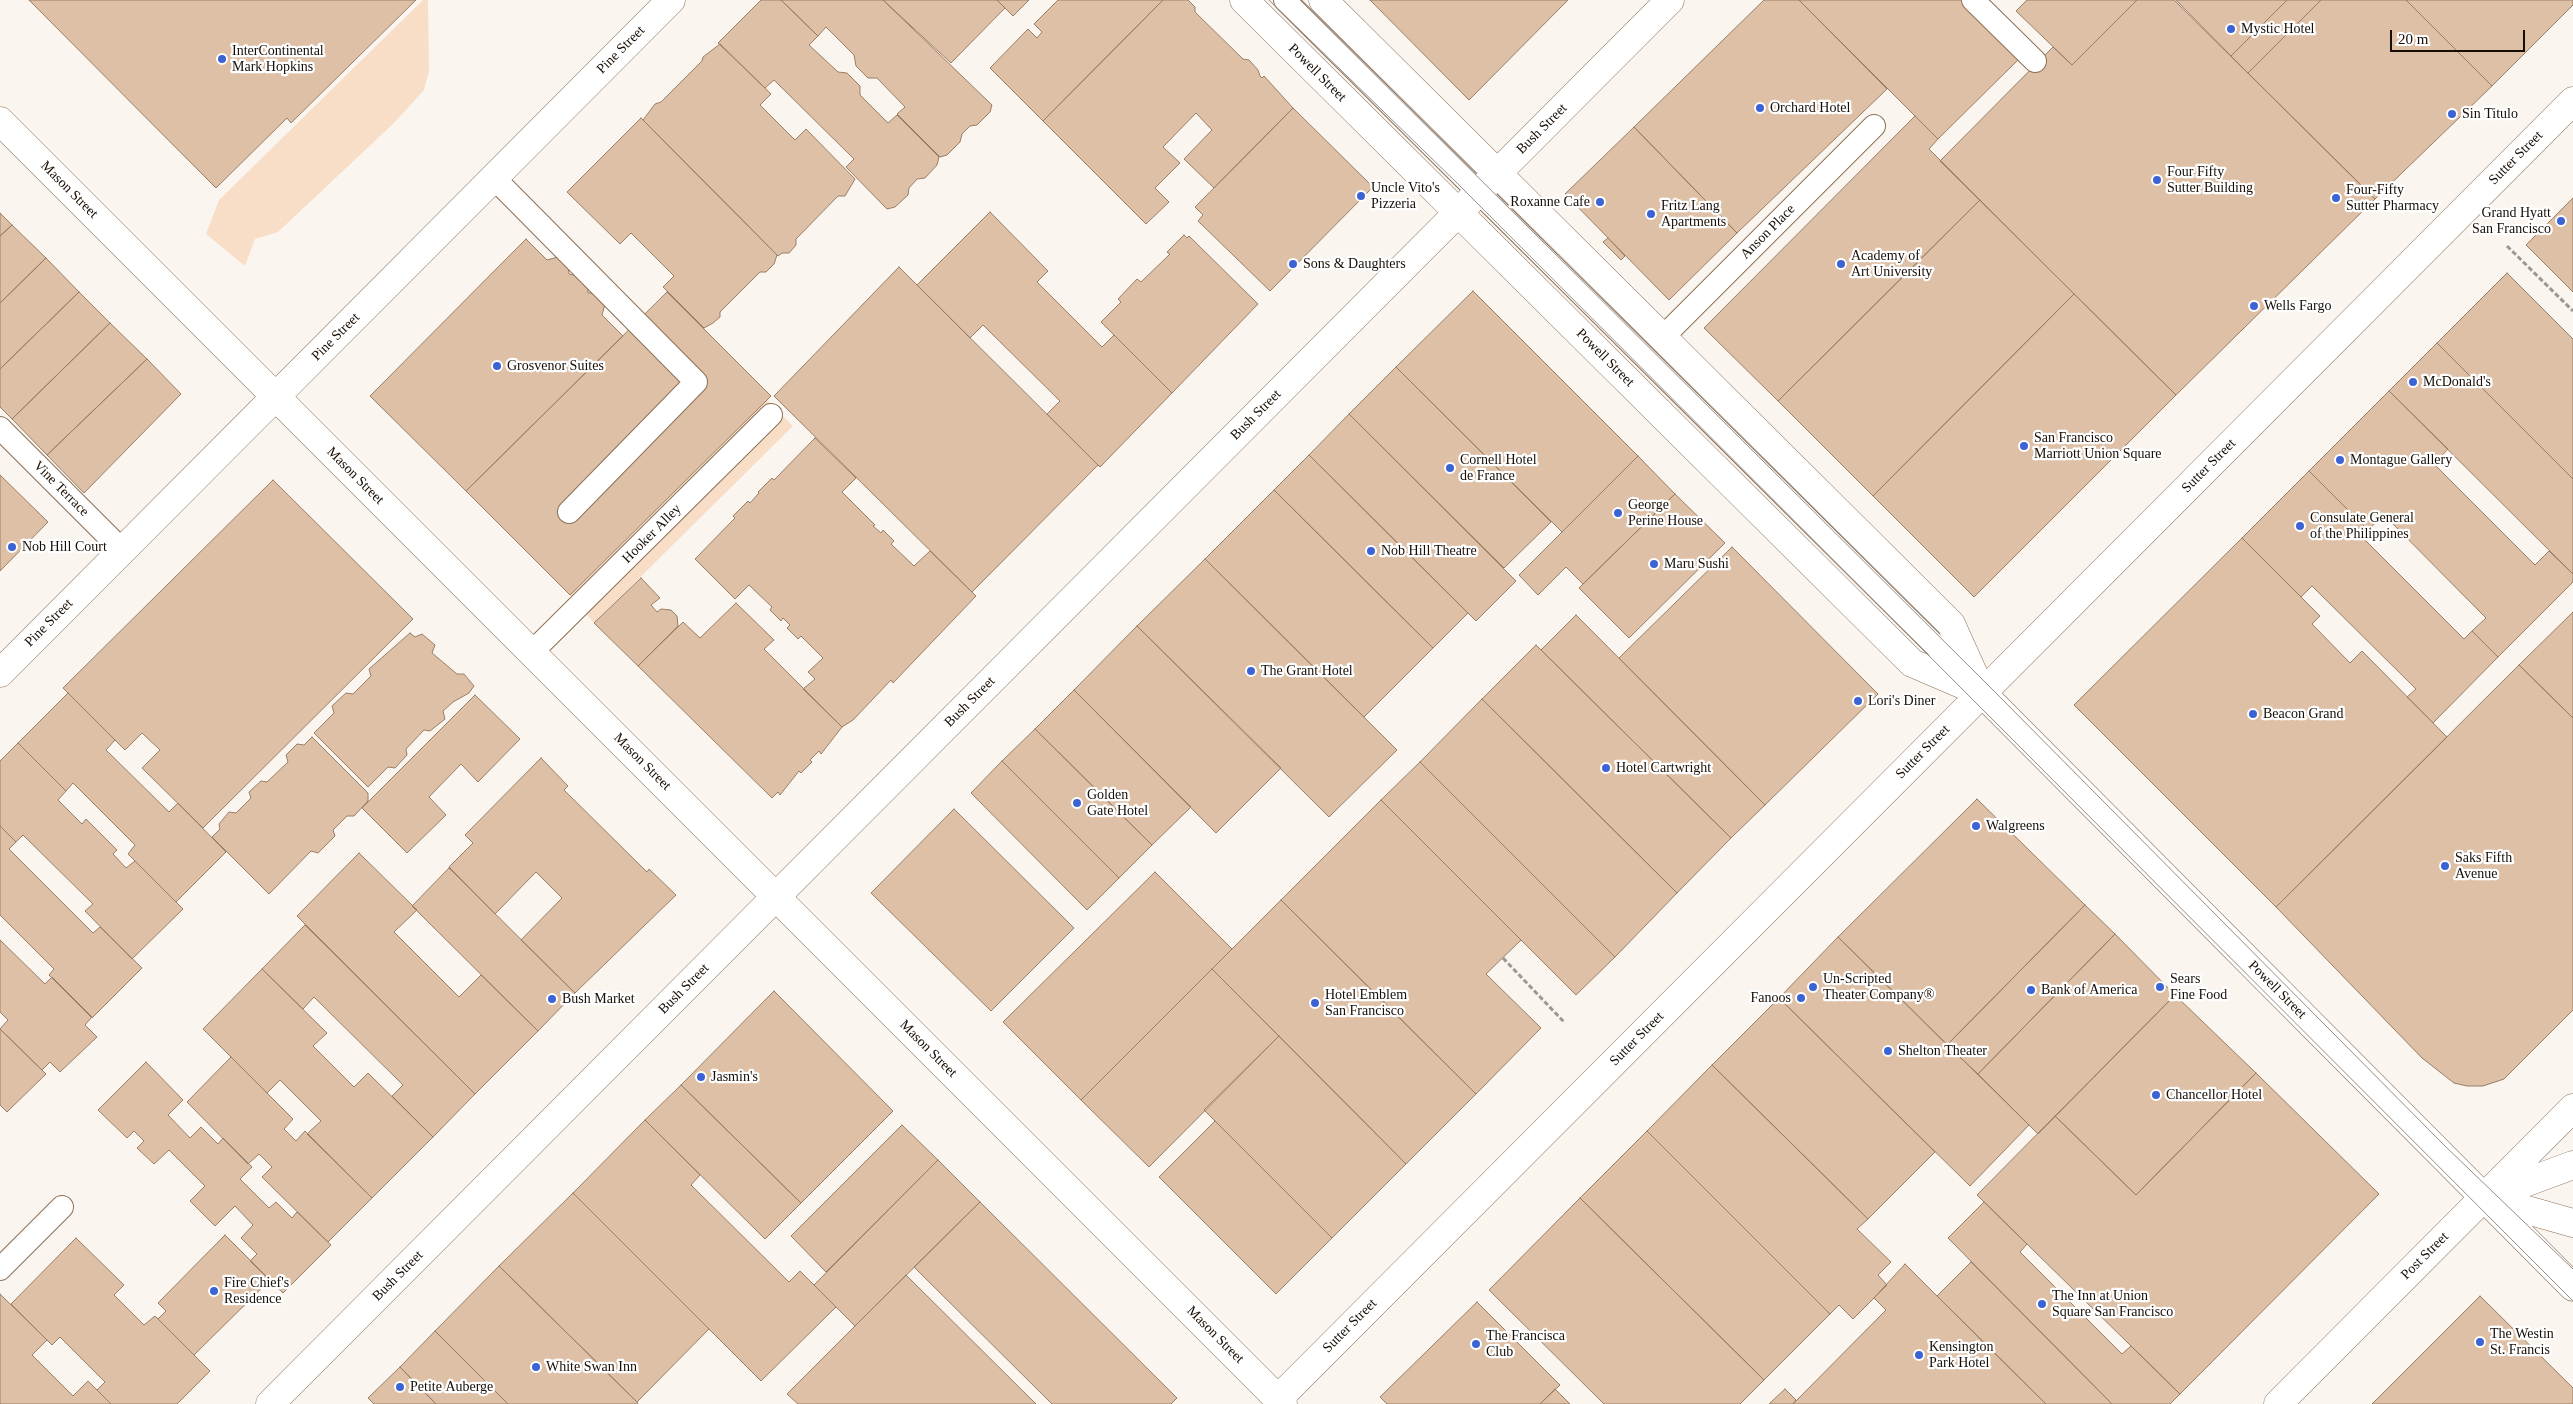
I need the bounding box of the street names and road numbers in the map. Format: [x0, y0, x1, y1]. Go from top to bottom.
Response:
street label: Pine Street [593, 22, 649, 78]
street label: Powell Street [1285, 41, 1349, 105]
street label: Bush Street [1513, 100, 1571, 158]
street label: Sutter Street [2485, 127, 2547, 189]
street label: Mason Street [37, 158, 101, 222]
street label: Anson Place [1737, 201, 1799, 263]
street label: Pine Street [308, 309, 364, 365]
street label: Powell Street [1573, 326, 1637, 390]
street label: Bush Street [1227, 386, 1285, 444]
street label: Sutter Street [2178, 435, 2240, 497]
street label: Mason Street [323, 444, 387, 508]
street label: Vine Terrace [30, 458, 92, 520]
street label: Hooker Alley [619, 501, 685, 567]
street label: Pine Street [21, 595, 77, 651]
street label: Bush Street [941, 673, 999, 731]
street label: Sutter Street [1892, 721, 1954, 783]
street label: Mason Street [610, 730, 674, 794]
street label: Powell Street [2245, 958, 2309, 1022]
street label: Bush Street [655, 960, 713, 1018]
street label: Sutter Street [1606, 1008, 1668, 1070]
street label: Mason Street [896, 1017, 960, 1081]
street label: Post Street [2398, 1229, 2452, 1283]
street label: Bush Street [369, 1247, 427, 1305]
street label: Sutter Street [1319, 1295, 1381, 1357]
street label: Mason Street [1183, 1303, 1247, 1367]

